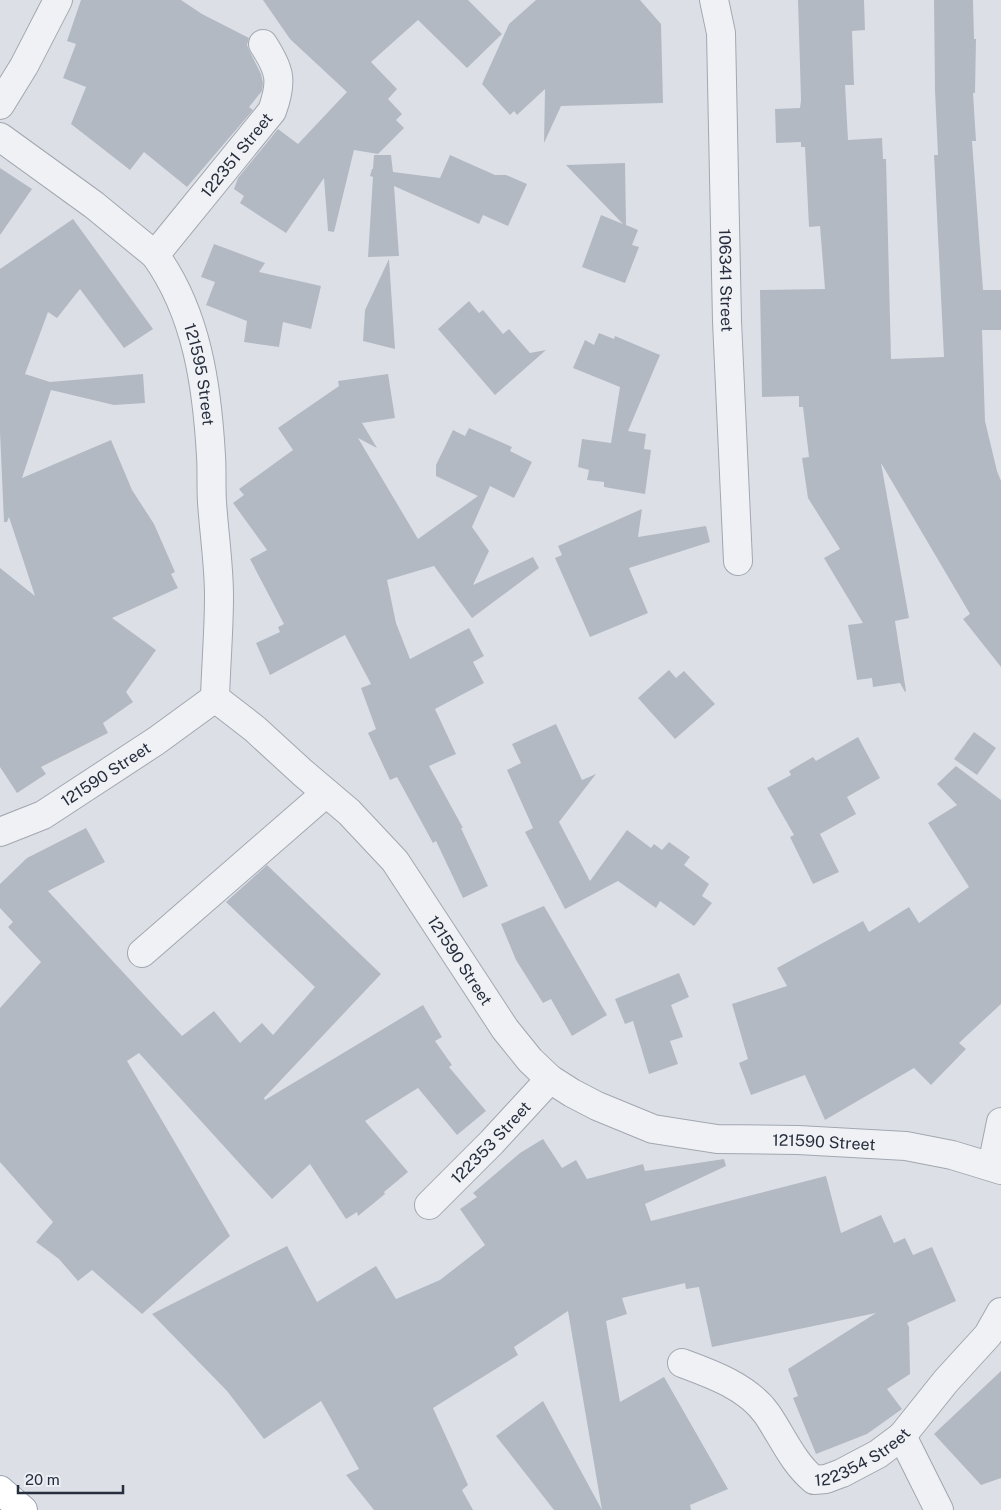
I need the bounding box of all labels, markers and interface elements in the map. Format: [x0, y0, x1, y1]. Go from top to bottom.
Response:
street label: 122351 Street [196, 109, 276, 201]
street label: 106341 Street [716, 228, 737, 332]
street label: 121595 Street [180, 321, 218, 426]
street label: 121590 Street [57, 738, 154, 810]
street label: 121590 Street [424, 912, 496, 1009]
street label: 122353 Street [447, 1097, 534, 1187]
street label: 121590 Street [772, 1130, 876, 1154]
street label: 122354 Street [814, 1424, 914, 1489]
scale bar [18, 1462, 122, 1494]
text: 20 m [25, 1471, 60, 1488]

